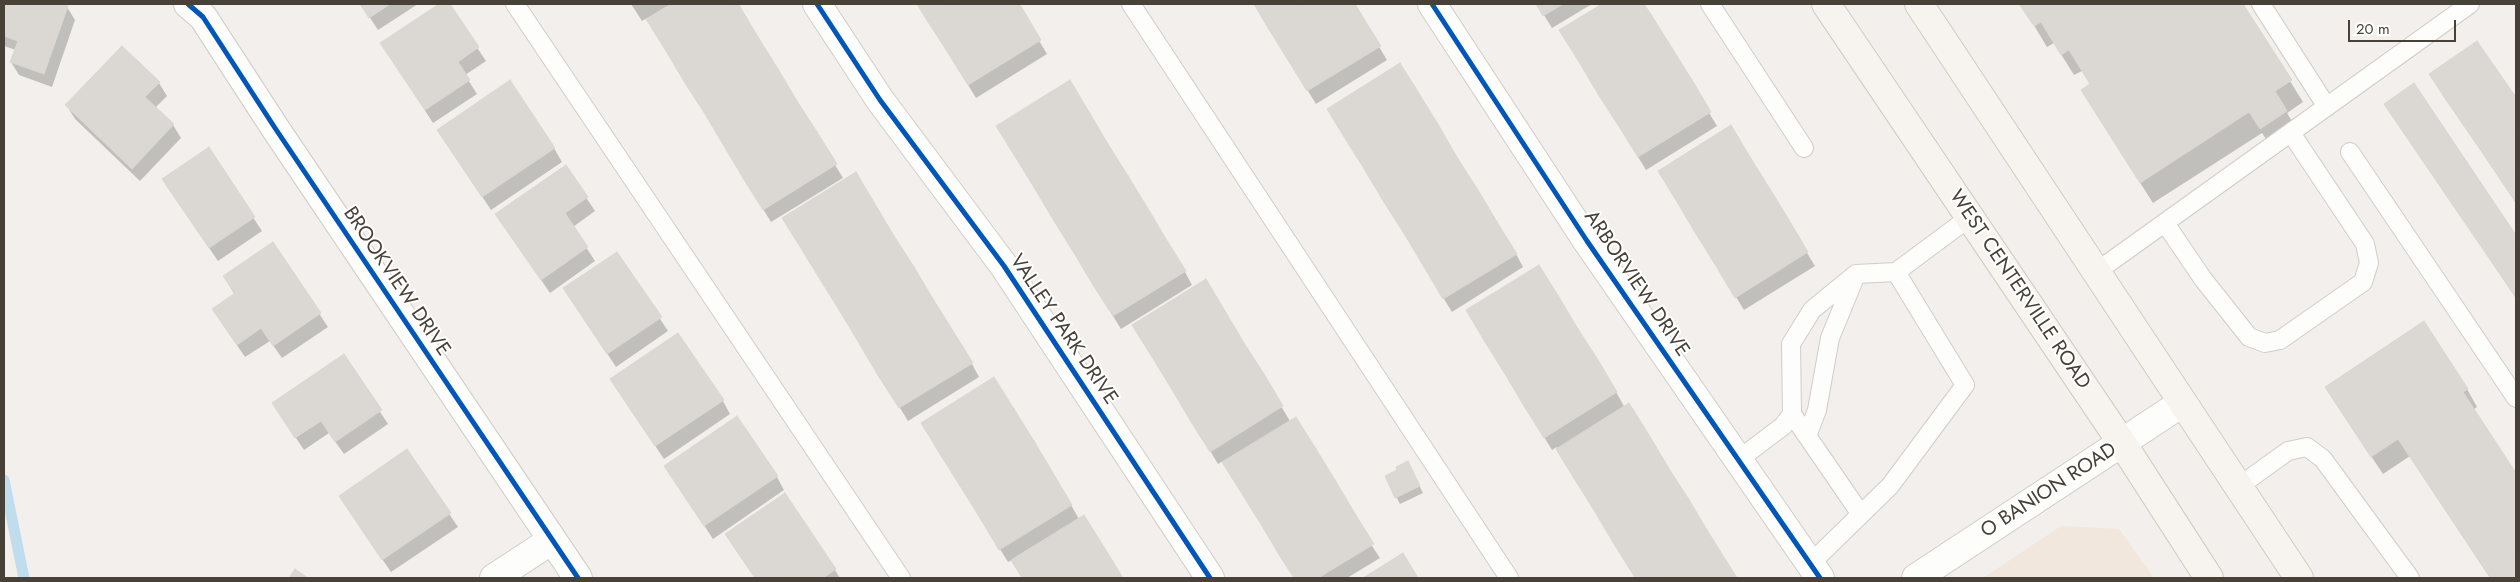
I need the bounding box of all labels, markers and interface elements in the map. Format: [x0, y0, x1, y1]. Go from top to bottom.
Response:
scale bar [2350, 10, 2458, 42]
text: 20 m [2356, 18, 2390, 40]
street label: WEST CENTERVILLE ROAD [1943, 186, 2095, 394]
street label: BROOKVIEW DRIVE [337, 203, 455, 361]
street label: ARBORVIEW DRIVE [1578, 206, 1694, 362]
street label: VALLEY PARK DRIVE [1004, 250, 1122, 410]
street label: O BANION ROAD [1977, 438, 2121, 544]

